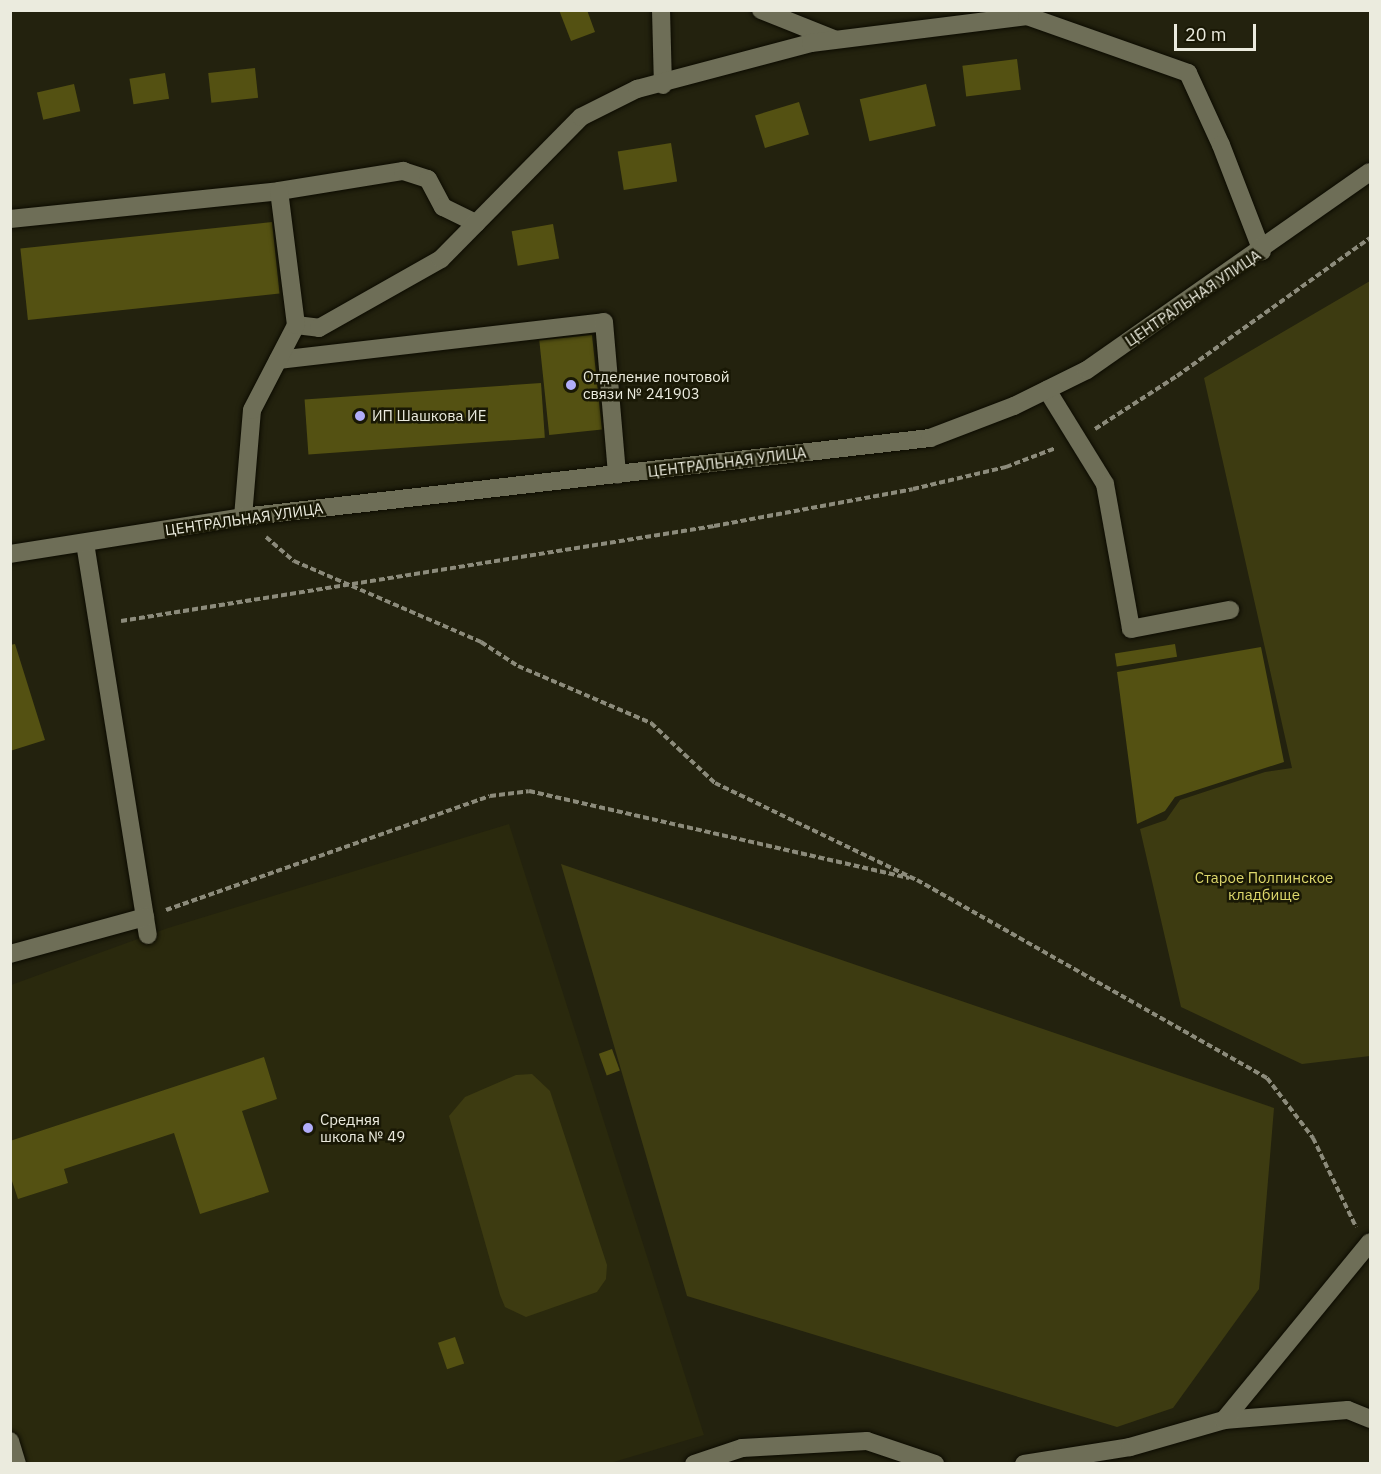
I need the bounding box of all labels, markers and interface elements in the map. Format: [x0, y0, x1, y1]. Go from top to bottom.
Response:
scale bar [1177, 12, 1260, 50]
text: 20 m [1185, 23, 1227, 46]
street label: ЦЕНТРАЛЬНАЯ УЛИЦА [1122, 246, 1264, 350]
place label: Отделение почтовой связи № 241903 [583, 367, 730, 402]
marker: Отделение почтовой связи № 241903 [564, 378, 578, 392]
place label: ИП Шашкова ИЕ [372, 407, 486, 425]
marker: ИП Шашкова ИЕ [353, 409, 367, 423]
street label: ЦЕНТРАЛЬНАЯ УЛИЦА [647, 443, 807, 481]
street label: ЦЕНТРАЛЬНАЯ УЛИЦА [164, 499, 324, 539]
park label: Старое Полпинское кладбище [1195, 868, 1333, 903]
place label: Средняя школа № 49 [320, 1110, 405, 1145]
marker: Средняя школа № 49 [301, 1121, 315, 1135]

